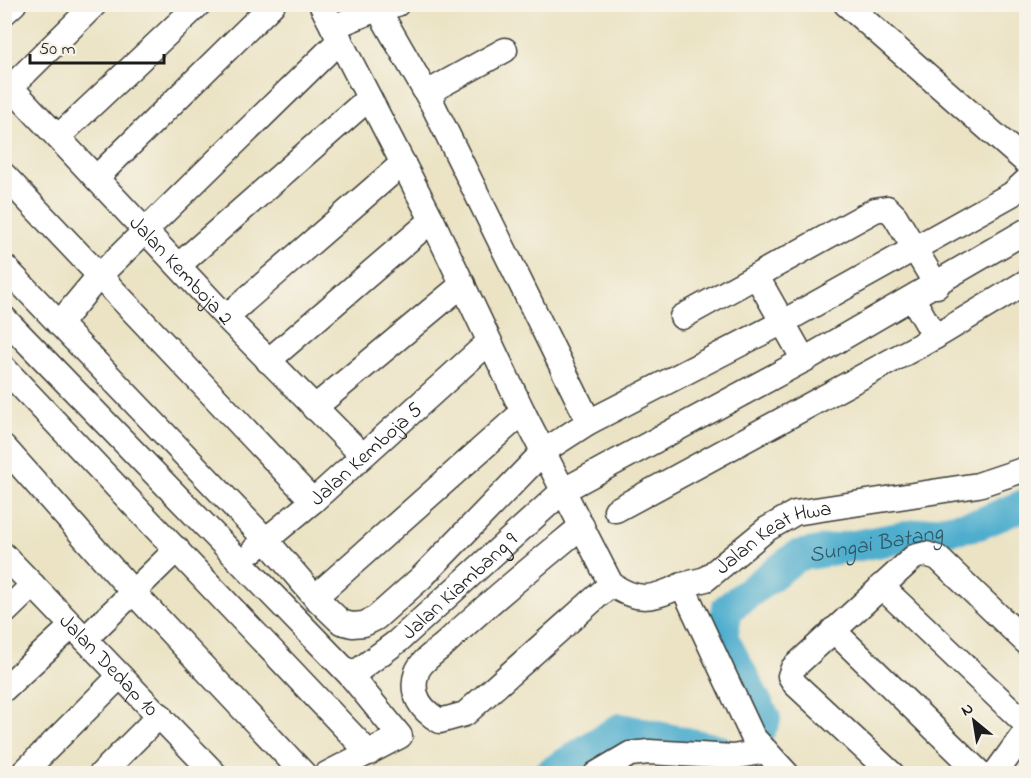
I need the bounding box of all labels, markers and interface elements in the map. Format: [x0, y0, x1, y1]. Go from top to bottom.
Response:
scale bar [30, 27, 164, 65]
text: 50 m [39, 37, 76, 63]
street label: Jalan Kemboja 2 [121, 209, 239, 333]
street label: Jalan Kemboja 5 [304, 396, 430, 514]
street label: Jalan Keat Hwa [709, 495, 834, 583]
water label: Sungai Batang [807, 517, 947, 573]
street label: Jalan Kiambang 9 [396, 526, 525, 648]
street label: Jalan Dedap 10 [51, 608, 165, 724]
north arrow [944, 691, 1004, 751]
text: N [957, 697, 978, 723]

